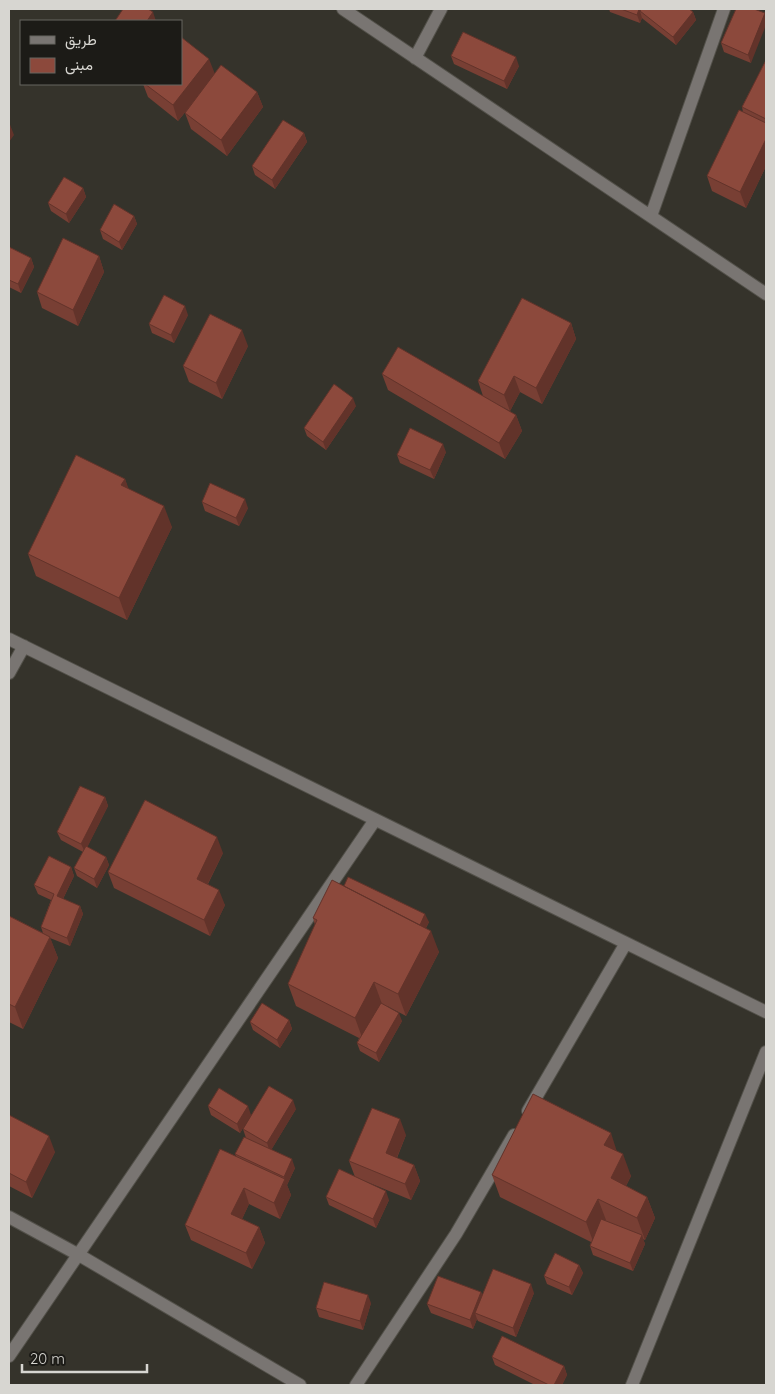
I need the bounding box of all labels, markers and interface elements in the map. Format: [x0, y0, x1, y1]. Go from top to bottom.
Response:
legend [20, 20, 182, 85]
text: طريق [65, 30, 97, 50]
text: مبنى [65, 55, 93, 75]
scale bar [22, 1342, 148, 1374]
text: 20 m [30, 1349, 65, 1368]

